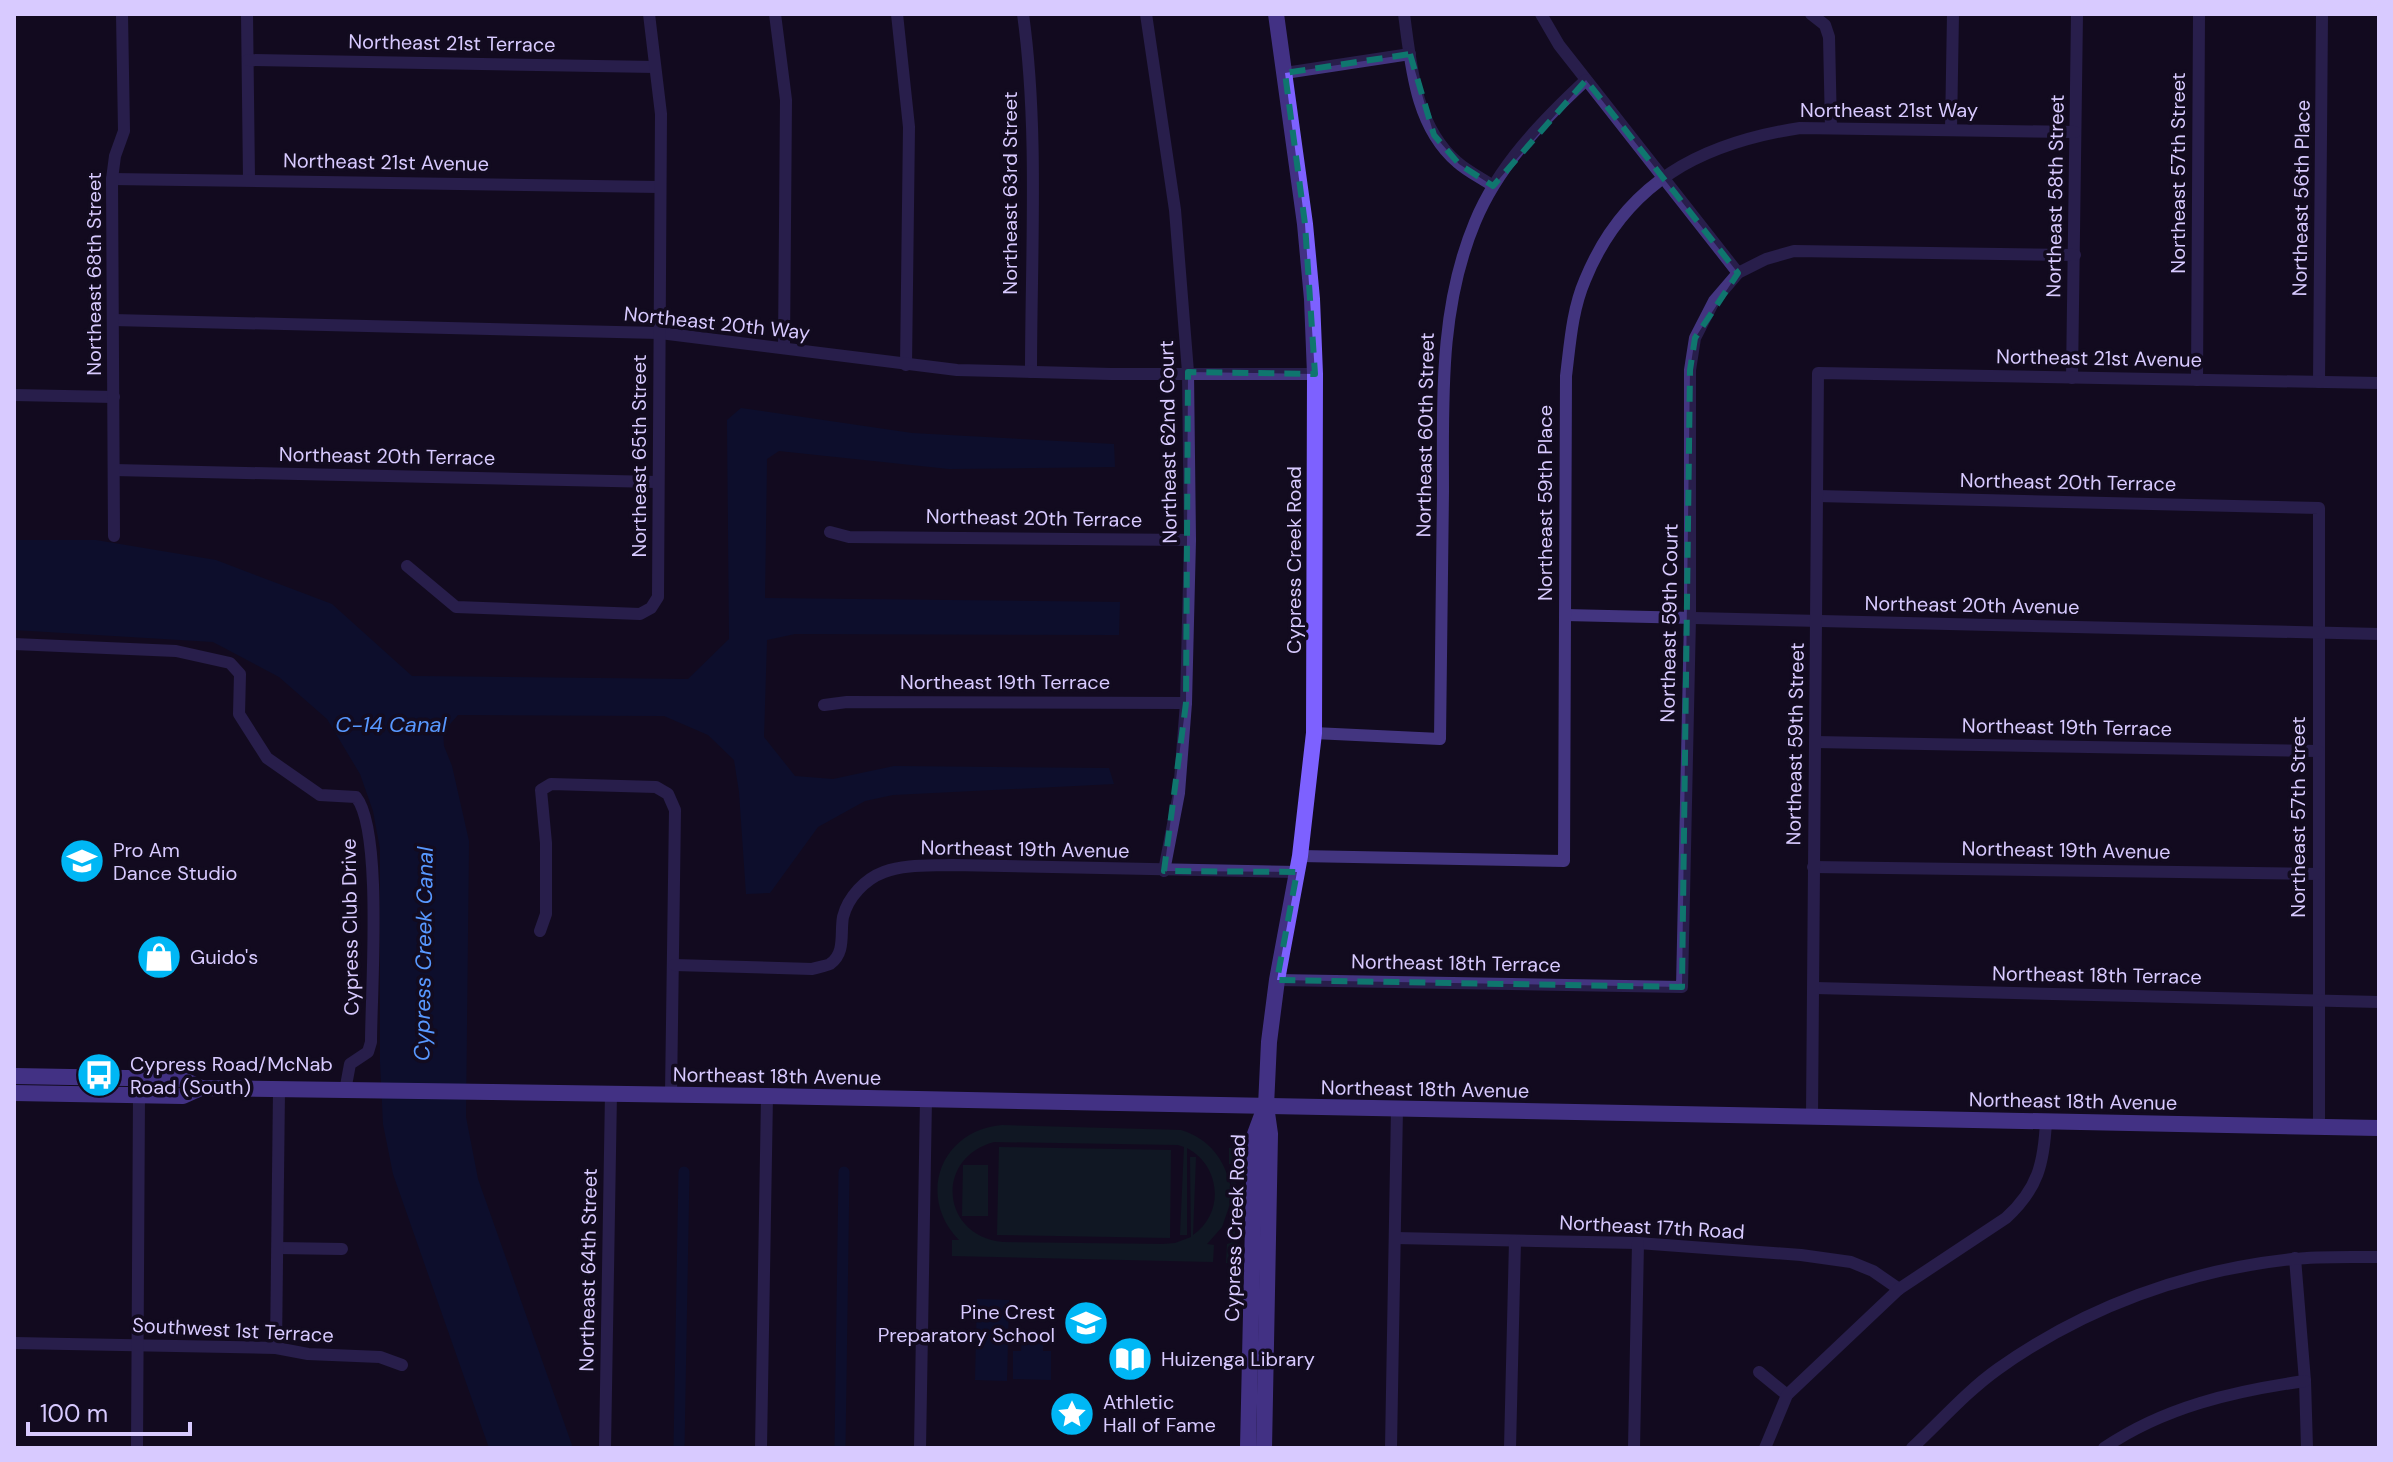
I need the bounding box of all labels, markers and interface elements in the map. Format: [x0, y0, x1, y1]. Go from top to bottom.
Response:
street label: Northeast 21st Terrace [348, 28, 556, 58]
street label: Northeast 57th Street [2165, 72, 2191, 274]
street label: Northeast 63rd Street [997, 91, 1023, 295]
street label: Northeast 58th Street [2040, 94, 2070, 298]
street label: Northeast 21st Way [1800, 97, 1978, 123]
street label: Northeast 56th Place [2286, 99, 2316, 297]
street label: Northeast 21st Avenue [283, 147, 489, 177]
street label: Northeast 68th Street [81, 172, 107, 376]
street label: Northeast 20th Way [623, 300, 811, 346]
street label: Northeast 60th Street [1410, 332, 1440, 538]
street label: Northeast 62nd Court [1153, 340, 1183, 544]
street label: Northeast 21st Avenue [1996, 343, 2202, 373]
street label: Northeast 65th Street [626, 354, 652, 558]
street label: Northeast 59th Place [1532, 405, 1558, 601]
street label: Northeast 20th Terrace [279, 441, 495, 471]
street label: Cypress Creek Road [1281, 466, 1307, 654]
street label: Northeast 20th Terrace [1960, 467, 2176, 497]
street label: Northeast 20th Terrace [926, 503, 1142, 533]
street label: Northeast 59th Court [1654, 523, 1684, 723]
street label: Northeast 20th Avenue [1864, 590, 2080, 620]
street label: Northeast 59th Street [1780, 642, 1810, 846]
street label: Northeast 19th Terrace [900, 669, 1110, 695]
water label: C-14 Canal [335, 710, 448, 739]
street label: Northeast 19th Terrace [1962, 712, 2172, 742]
street label: Northeast 57th Street [2285, 716, 2311, 918]
street label: Northeast 19th Avenue [920, 834, 1130, 864]
street label: Northeast 19th Avenue [1961, 835, 2171, 865]
school or university icon: Pro Am Dance Studio [58, 837, 106, 885]
place label: Pro Am Dance Studio [113, 837, 237, 886]
street label: Cypress Club Drive [335, 838, 365, 1016]
water label: Cypress Creek Canal [407, 845, 440, 1061]
shop icon: Guido's [135, 933, 183, 981]
place label: Guido's [190, 944, 258, 970]
street label: Northeast 18th Terrace [1351, 948, 1561, 978]
street label: Northeast 18th Terrace [1992, 960, 2202, 990]
bus stop icon: Cypress Road/McNab Road (South) [75, 1051, 123, 1099]
place label: Cypress Road/McNab Road (South) [130, 1051, 333, 1100]
street label: Northeast 18th Avenue [673, 1061, 881, 1091]
street label: Northeast 18th Avenue [1321, 1074, 1529, 1104]
street label: Northeast 18th Avenue [1969, 1086, 2177, 1116]
street label: Cypress Creek Road [1219, 1134, 1251, 1322]
street label: Northeast 64th Street [573, 1168, 603, 1372]
street label: Northeast 17th Road [1559, 1209, 1745, 1245]
place label: Pine Crest Preparatory School [878, 1299, 1055, 1348]
school or university icon: Pine Crest Preparatory School [1062, 1299, 1110, 1347]
street label: Southwest 1st Terrace [132, 1312, 334, 1348]
library icon: Huizenga Library [1106, 1335, 1154, 1383]
place label: Huizenga Library [1161, 1346, 1315, 1372]
scale bar [28, 1386, 190, 1436]
place label: Athletic Hall of Fame [1103, 1389, 1216, 1438]
place icon: Athletic Hall of Fame [1048, 1390, 1096, 1438]
text: 100 m [40, 1398, 108, 1429]

